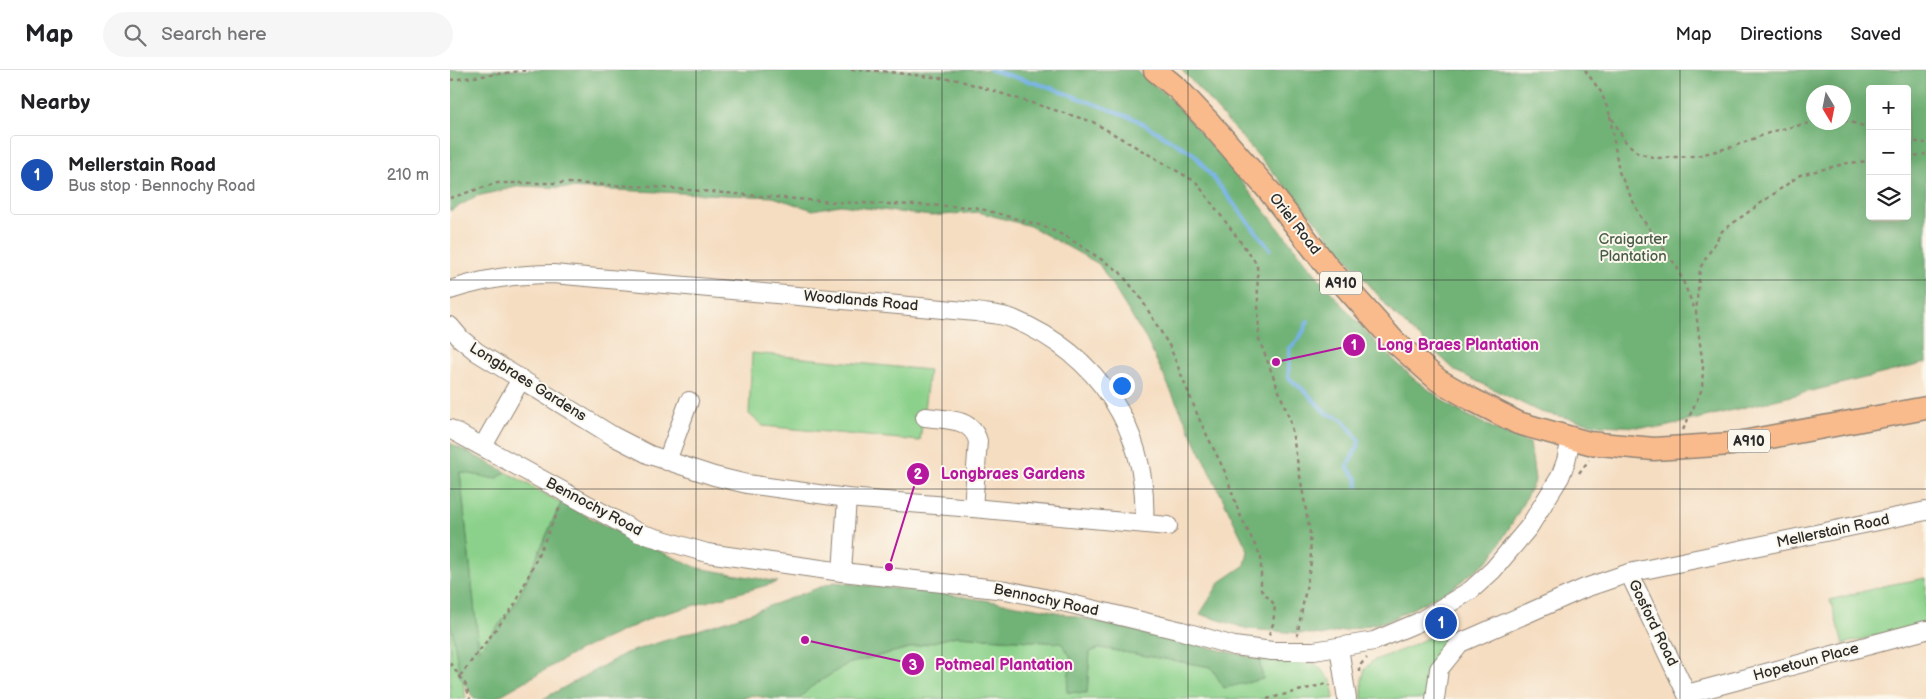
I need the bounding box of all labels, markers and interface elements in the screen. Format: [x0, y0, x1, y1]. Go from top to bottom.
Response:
search box [103, 12, 453, 57]
text: Map [25, 20, 73, 49]
icon: search [121, 21, 149, 49]
text: Search here [161, 23, 267, 46]
text: Map [1676, 24, 1712, 45]
text: Directions [1740, 24, 1822, 45]
text: Saved [1850, 24, 1901, 45]
north arrow [1806, 85, 1851, 130]
map controls [1866, 85, 1911, 220]
button: + [1866, 85, 1911, 130]
text: Nearby [20, 90, 90, 115]
button: − [1866, 130, 1911, 175]
text: Mellerstain Road [68, 154, 216, 177]
text: 1 [34, 166, 40, 185]
text: 210 m [387, 166, 429, 185]
button: layers [1866, 175, 1911, 220]
text: Bus stop · Bennochy Road [68, 177, 255, 196]
street label: Oriel Road [1265, 189, 1325, 259]
park label: Craigarter Plantation [1598, 230, 1668, 266]
road number: A910 [1320, 272, 1362, 294]
street label: Woodlands Road [803, 287, 919, 315]
callout: Long Braes Plantation [1342, 329, 1549, 360]
text: 1 [1351, 336, 1357, 355]
text: Long Braes Plantation [1377, 336, 1539, 355]
street label: Longbraes Gardens [466, 338, 591, 426]
your location [1109, 373, 1135, 399]
road number: A910 [1728, 430, 1770, 452]
callout: Longbraes Gardens [906, 458, 1095, 489]
text: 2 [914, 465, 923, 484]
text: Longbraes Gardens [941, 465, 1085, 484]
street label: Bennochy Road [542, 473, 646, 541]
street label: Mellerstain Road [1775, 510, 1891, 552]
street label: Gosford Road [1624, 577, 1682, 669]
street label: Bennochy Road [992, 580, 1100, 620]
pin: 1 [1425, 604, 1457, 642]
street label: Hopetoun Place [1751, 639, 1861, 685]
callout: Potmeal Plantation [900, 649, 1083, 680]
text: 3 [909, 656, 918, 675]
text: Potmeal Plantation [935, 656, 1073, 675]

